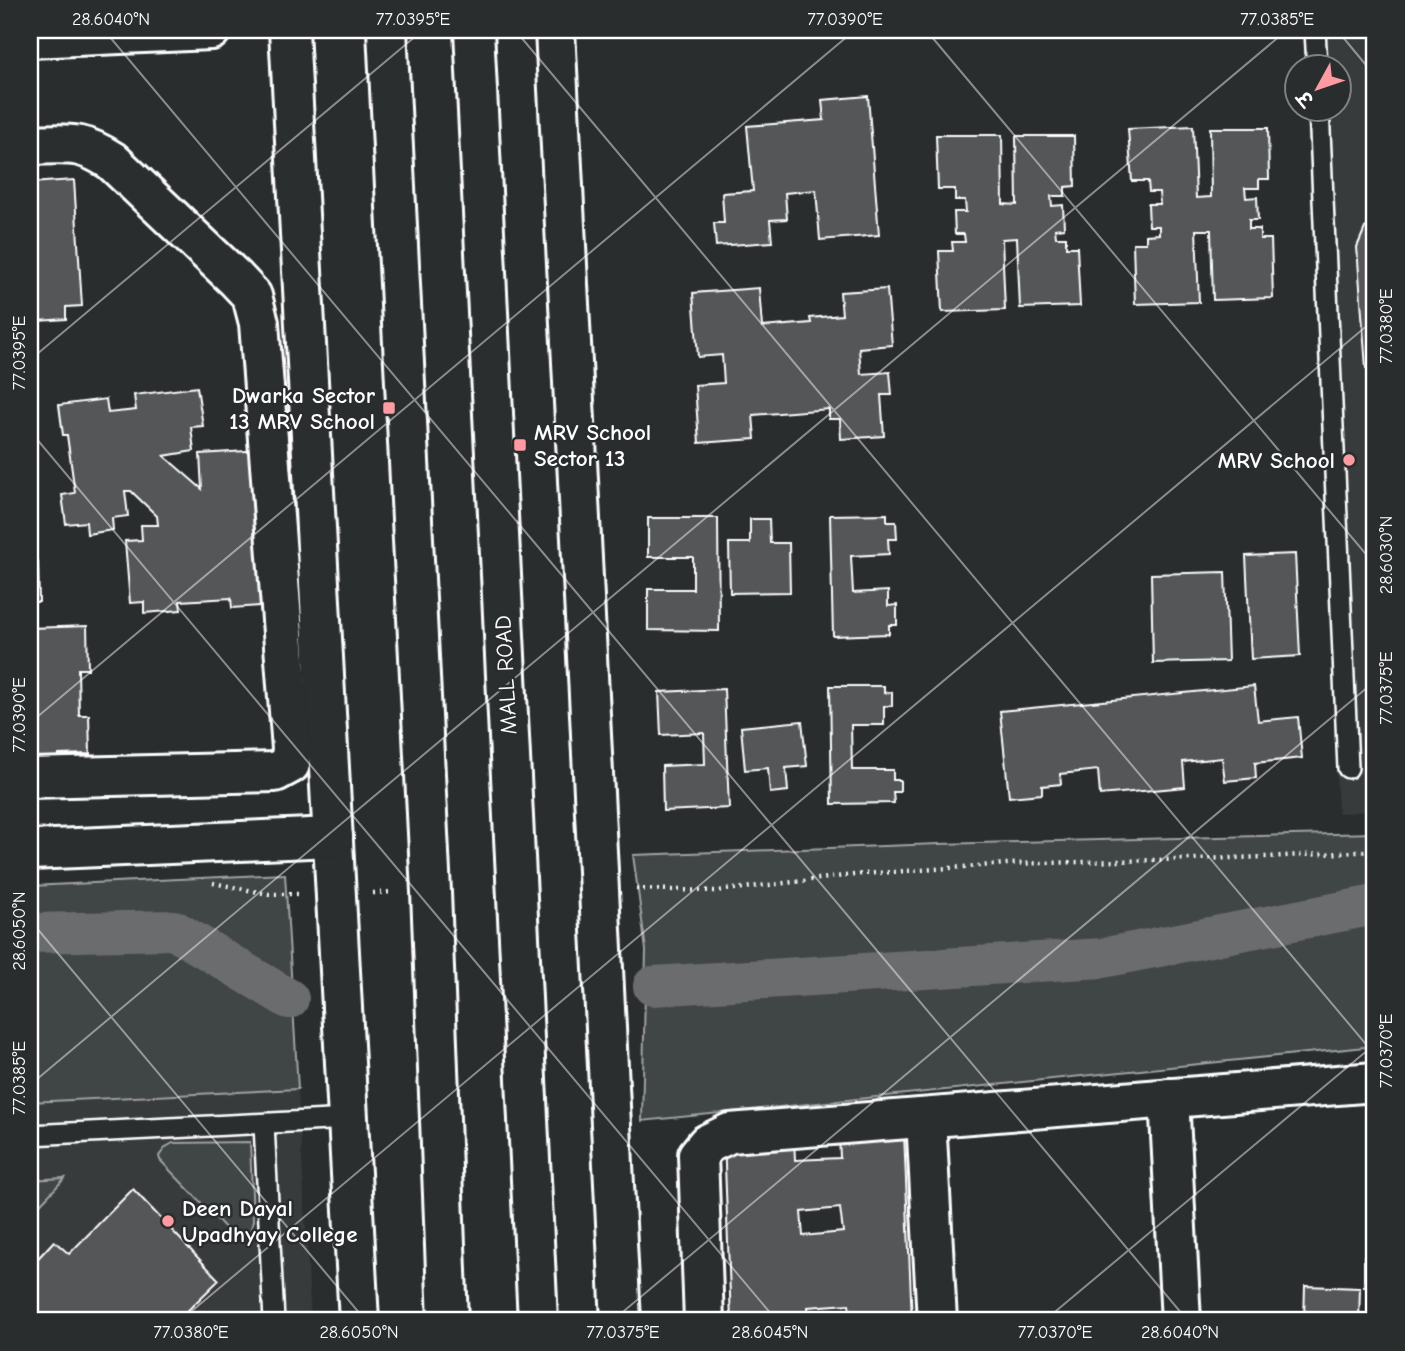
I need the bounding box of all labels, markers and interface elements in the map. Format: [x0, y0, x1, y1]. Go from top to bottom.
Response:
text: 28.6040°N [72, 9, 150, 30]
text: 77.0395°E [376, 9, 450, 30]
text: 77.0390°E [807, 9, 883, 30]
text: 77.0385°E [1240, 9, 1314, 30]
north arrow [1282, 52, 1352, 122]
text: उ [1292, 85, 1320, 112]
text: 77.0380°E [1376, 288, 1397, 364]
text: 77.0395°E [9, 316, 30, 390]
place label: Dwarka Sector 13 MRV School [229, 382, 376, 435]
marker: Dwarka Sector 13 MRV School [381, 400, 397, 416]
place label: MRV School Sector 13 [534, 419, 651, 472]
marker: MRV School Sector 13 [512, 437, 528, 453]
place label: MRV School [1218, 447, 1335, 474]
marker: MRV School [1341, 452, 1357, 468]
text: 28.6030°N [1376, 516, 1397, 594]
street label: MALL ROAD [489, 615, 523, 735]
text: 77.0375°E [1376, 651, 1397, 725]
text: 77.0390°E [9, 677, 30, 753]
text: 28.6050°N [9, 891, 30, 971]
text: 77.0370°E [1376, 1014, 1397, 1088]
text: 77.0385°E [9, 1041, 30, 1115]
place label: Deen Dayal Upadhyay College [182, 1195, 358, 1248]
marker: Deen Dayal Upadhyay College [160, 1213, 176, 1229]
text: 77.0380°E [153, 1322, 229, 1343]
text: 28.6050°N [319, 1322, 399, 1343]
text: 77.0375°E [586, 1322, 660, 1343]
text: 28.6045°N [732, 1322, 808, 1343]
text: 77.0370°E [1018, 1322, 1092, 1343]
text: 28.6040°N [1141, 1322, 1219, 1343]

